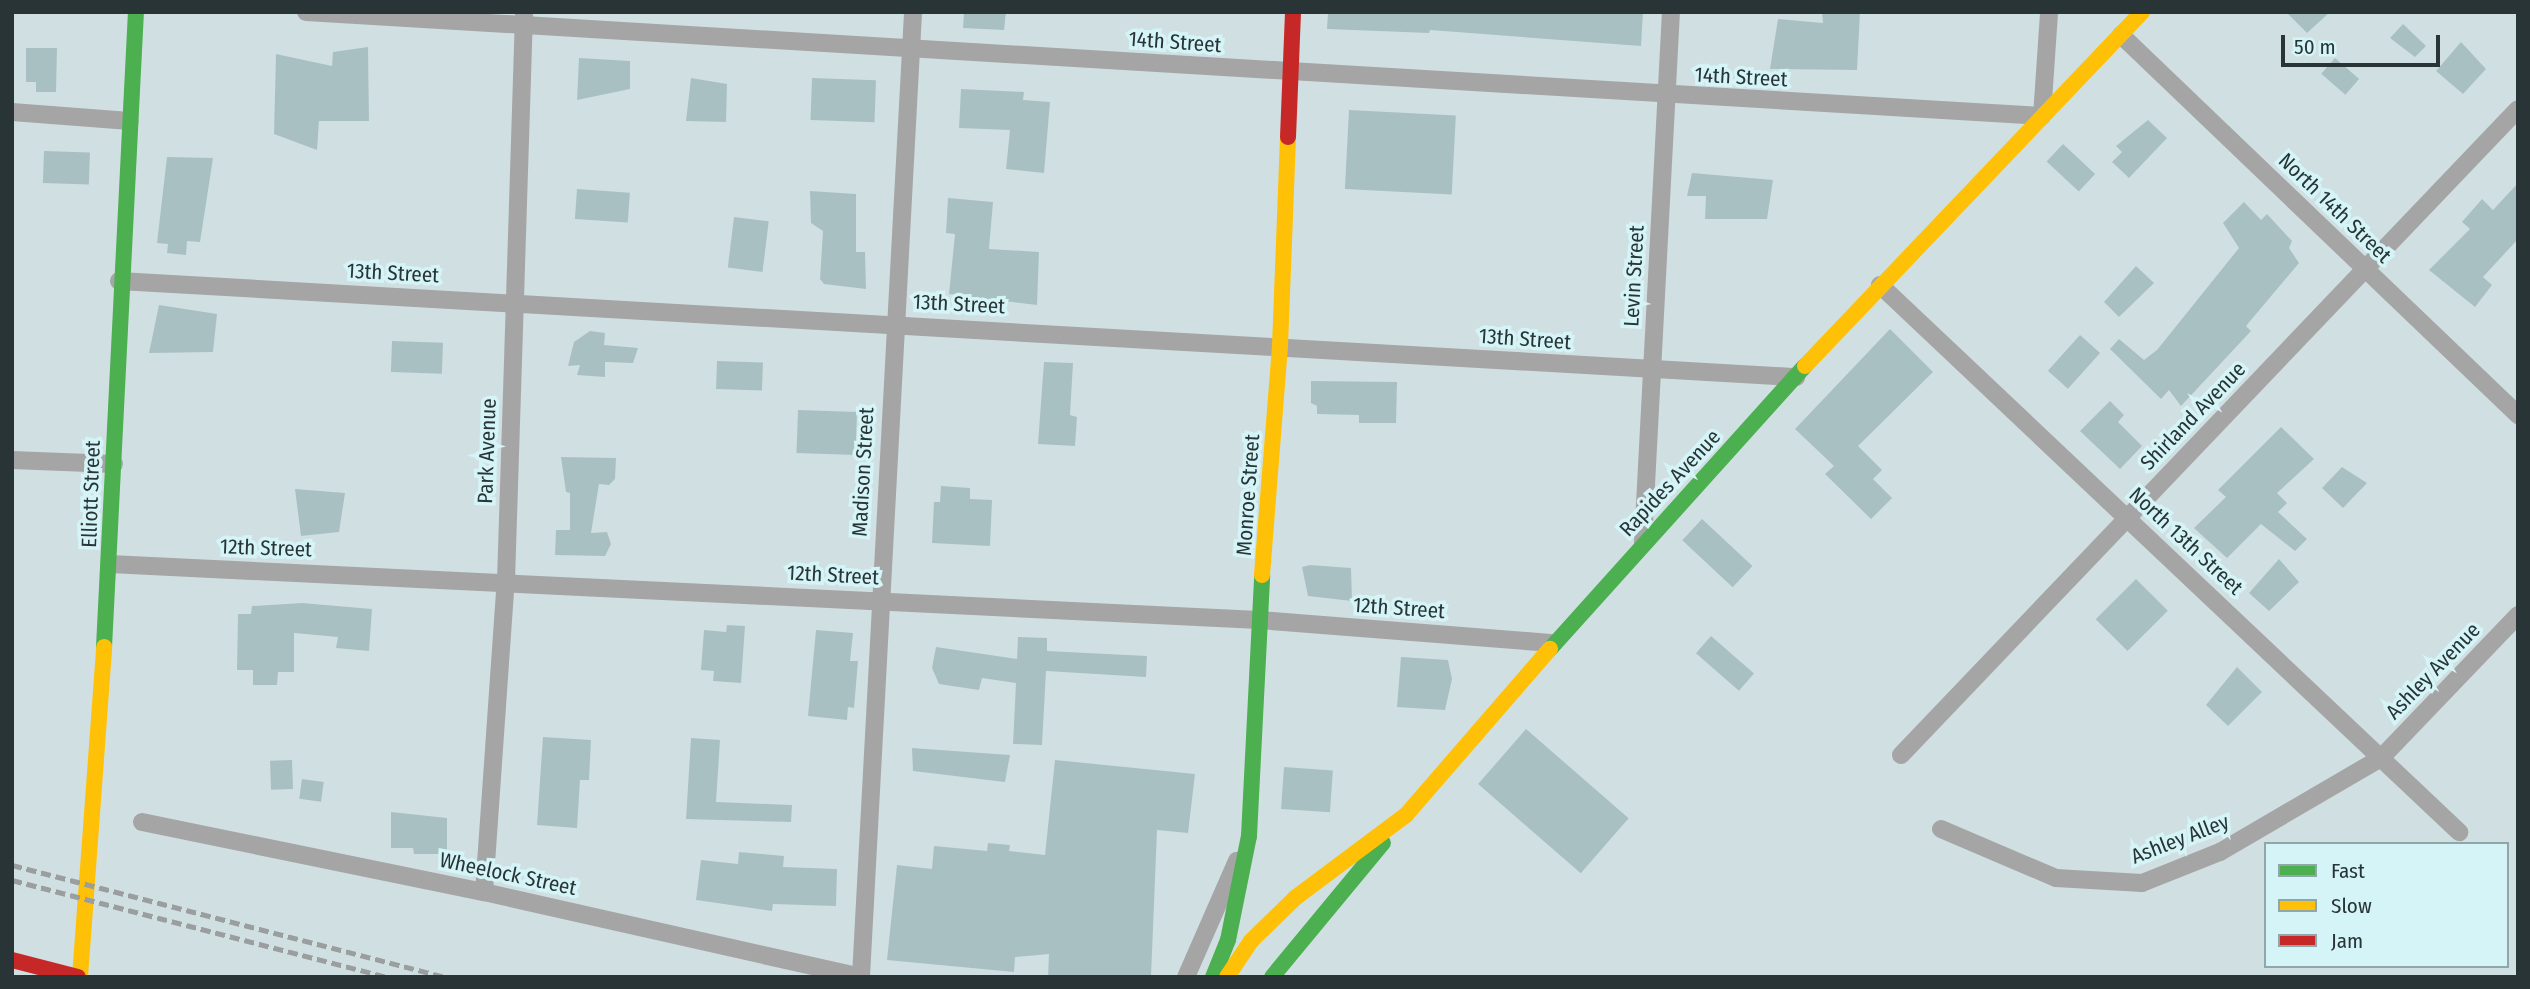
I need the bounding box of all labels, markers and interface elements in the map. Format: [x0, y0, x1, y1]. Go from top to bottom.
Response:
scale bar [2285, 21, 2444, 65]
street label: 14th Street [1128, 26, 1222, 58]
text: 50 m [2294, 34, 2336, 60]
street label: 14th Street [1694, 62, 1788, 92]
street label: North 14th Street [2273, 148, 2397, 268]
street label: Levin Street [1619, 225, 1649, 327]
street label: 13th Street [346, 258, 440, 288]
street label: 13th Street [912, 289, 1006, 319]
street label: 13th Street [1478, 323, 1572, 355]
street label: Shirland Avenue [2135, 357, 2251, 475]
street label: Park Avenue [473, 398, 501, 504]
street label: Madison Street [847, 407, 879, 537]
street label: Rapides Avenue [1614, 424, 1726, 542]
street label: Monroe Street [1231, 433, 1265, 557]
street label: Elliott Street [77, 440, 105, 548]
street label: North 13th Street [2124, 482, 2248, 600]
street label: 12th Street [220, 534, 312, 562]
street label: 12th Street [786, 560, 880, 590]
street label: 12th Street [1352, 592, 1446, 624]
street label: Ashley Avenue [2381, 618, 2485, 724]
street label: Ashley Alley [2128, 809, 2232, 869]
legend [2264, 842, 2509, 968]
street label: Wheelock Street [437, 847, 579, 901]
text: Fast [2331, 858, 2365, 884]
text: Slow [2331, 893, 2372, 919]
text: Jam [2331, 928, 2363, 954]

